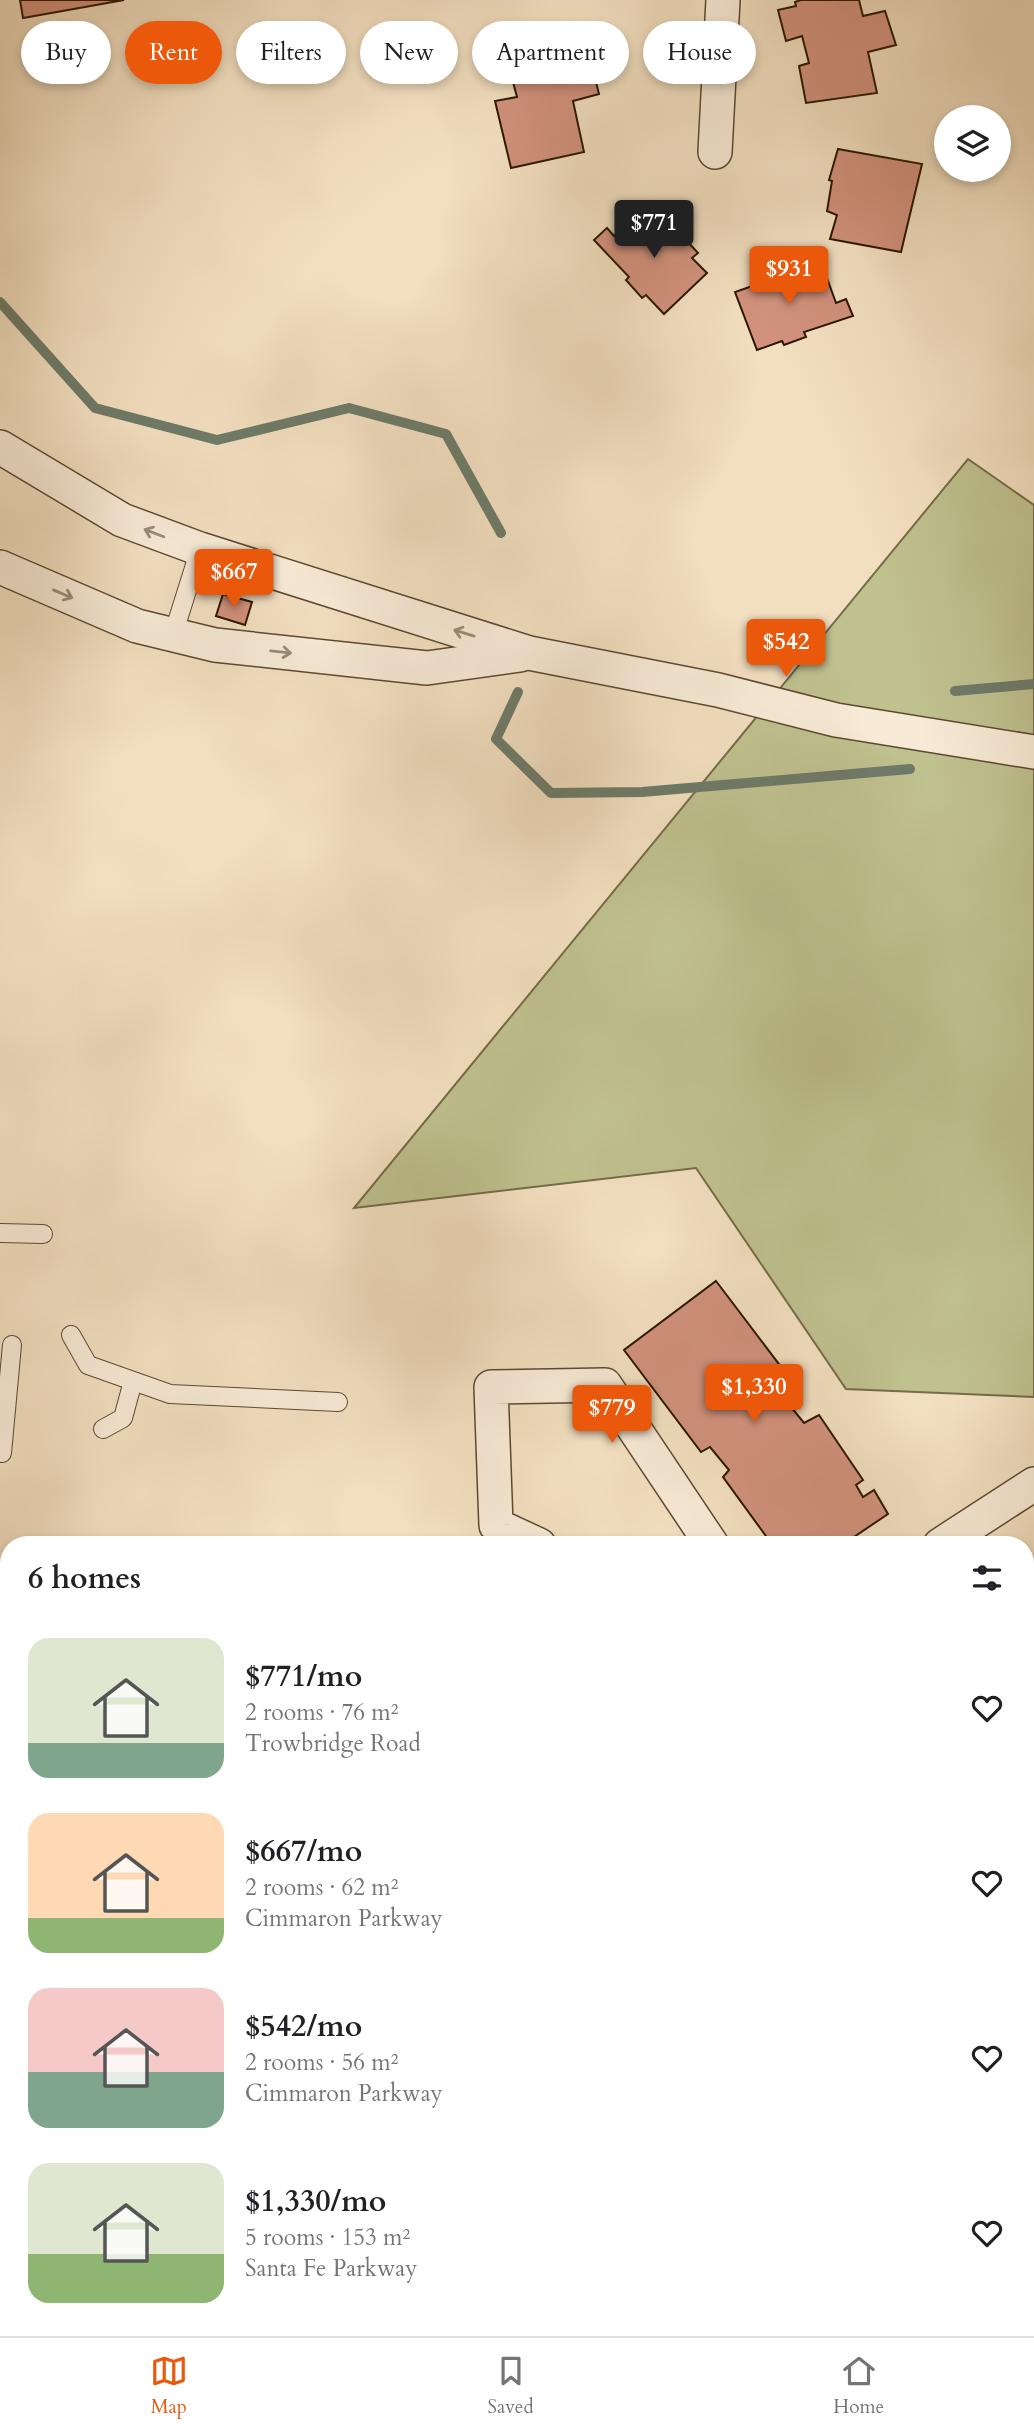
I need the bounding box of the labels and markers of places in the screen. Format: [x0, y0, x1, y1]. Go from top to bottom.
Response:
pin: $771 [613, 201, 695, 260]
pin: $931 [748, 246, 830, 306]
pin: $667 [193, 550, 275, 609]
pin: $542 [745, 620, 827, 679]
pin: $1,330 [697, 1364, 811, 1424]
pin: $779 [571, 1386, 653, 1445]

